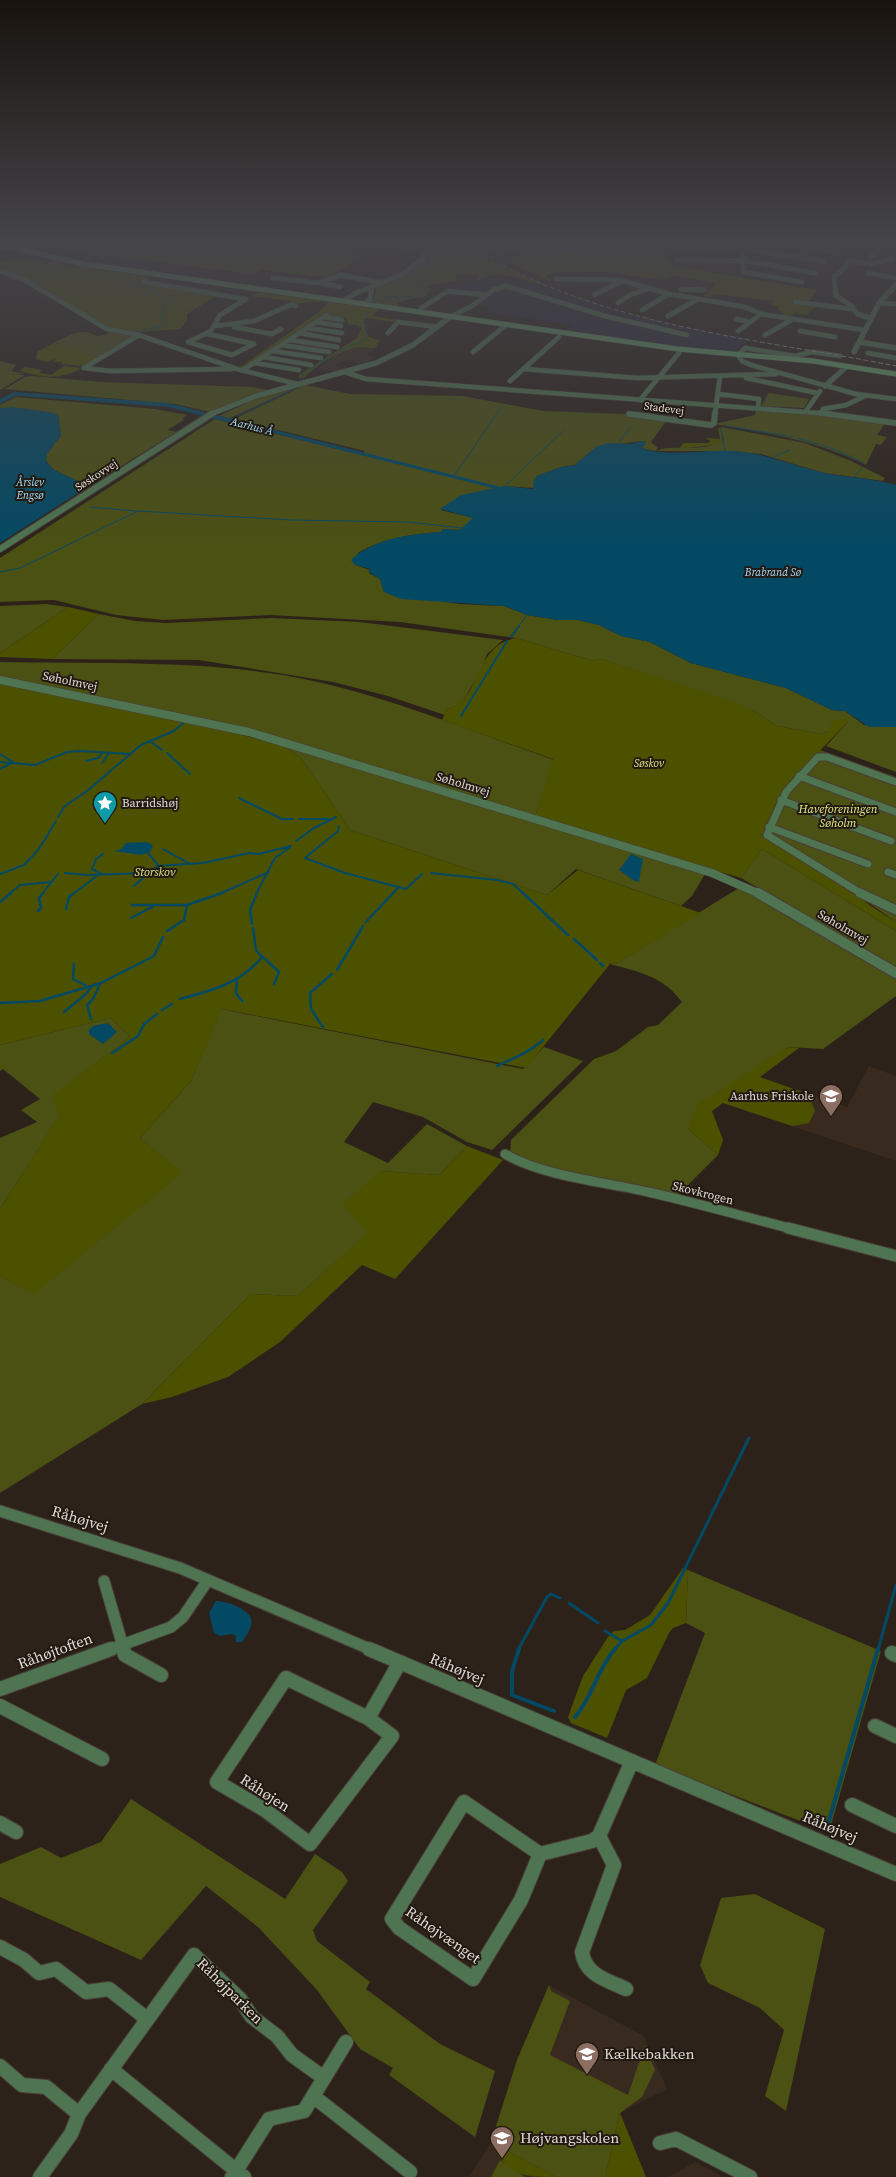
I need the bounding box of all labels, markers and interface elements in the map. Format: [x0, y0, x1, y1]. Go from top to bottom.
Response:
street label: Stadevej [643, 398, 685, 419]
water label: Aarhus Å [228, 414, 275, 439]
street label: Søskovvej [72, 456, 120, 495]
water label: Årslev Engsø [15, 475, 45, 503]
water label: Brabrand Sø [744, 565, 802, 580]
street label: Søholmvej [41, 667, 99, 695]
park label: Søskov [634, 756, 665, 771]
street label: Søholmvej [434, 768, 492, 800]
place icon: Barridshøj [92, 790, 118, 824]
place label: Barridshøj [122, 795, 178, 811]
park label: Haveforeningen Søholm [798, 801, 878, 831]
park label: Storskov [134, 864, 176, 880]
street label: Søholmvej [815, 906, 871, 948]
school or university icon: Aarhus Friskole [818, 1083, 844, 1117]
place label: Aarhus Friskole [730, 1088, 814, 1104]
street label: Skovkrogen [671, 1178, 735, 1208]
street label: Råhøjvej [49, 1500, 111, 1537]
street label: Råhøjtoften [14, 1627, 95, 1674]
street label: Råhøjvej [426, 1648, 488, 1690]
street label: Råhøjen [236, 1769, 294, 1817]
street label: Råhøjvej [799, 1806, 861, 1848]
street label: Råhøjvænget [402, 1901, 485, 1968]
street label: Råhøjparken [193, 1953, 268, 2028]
school or university icon: Kælkebakken [574, 2041, 600, 2075]
place label: Kælkebakken [604, 2043, 695, 2064]
school or university icon: Højvangskolen [489, 2125, 515, 2159]
place label: Højvangskolen [520, 2127, 619, 2148]

